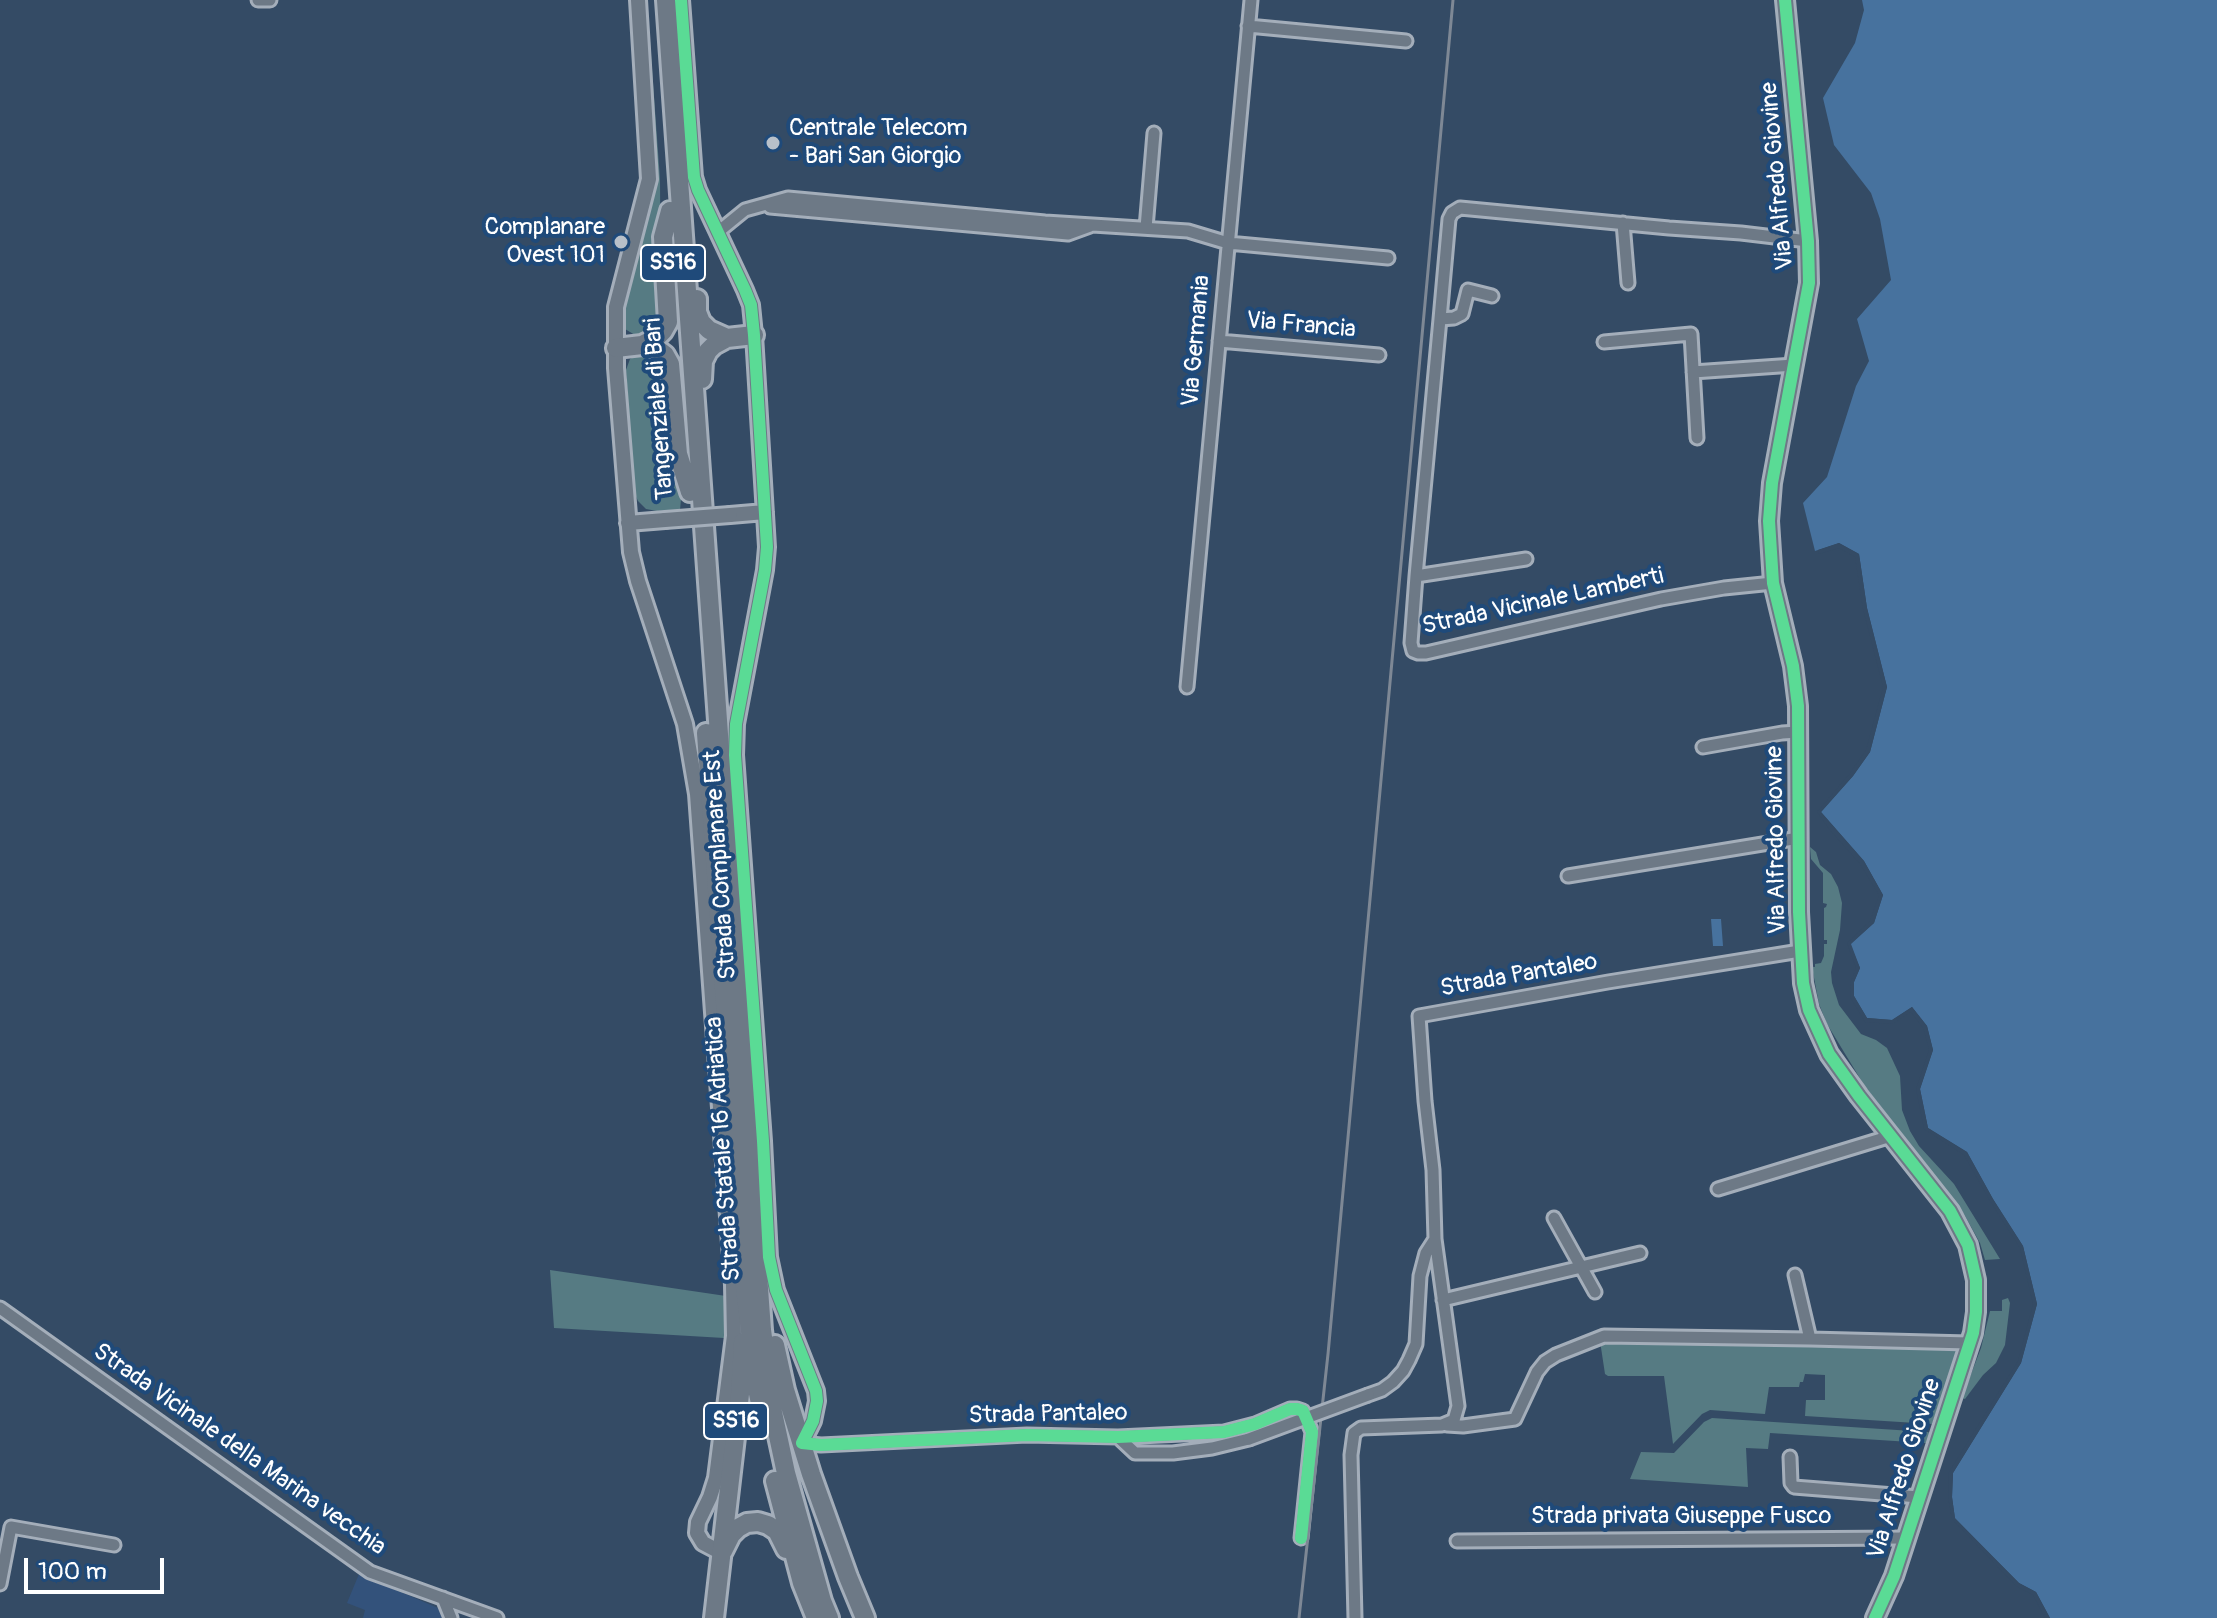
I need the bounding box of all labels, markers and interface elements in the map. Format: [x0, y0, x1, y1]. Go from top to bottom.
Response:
street label: Via Alfredo Giovine [1755, 81, 1801, 271]
place label: Centrale Telecom - Bari San Giorgio [789, 115, 968, 171]
marker: Centrale Telecom - Bari San Giorgio [764, 134, 782, 152]
place label: Complanare Ovest 101 [485, 214, 605, 270]
marker: Complanare Ovest 101 [612, 233, 630, 251]
road number: SS16 [641, 245, 705, 281]
street label: Via Germania [1177, 274, 1217, 408]
street label: Via Francia [1245, 307, 1357, 345]
street label: Tangenziale di Bari [639, 317, 681, 501]
street label: Strada Vicinale Lamberti [1420, 562, 1666, 642]
street label: Via Alfredo Giovine [1761, 745, 1793, 935]
street label: Strada Complanare Est [699, 749, 743, 981]
street label: Strada Pantaleo [1438, 948, 1600, 1004]
street label: Strada Statale 16 Adriatica [700, 1015, 748, 1283]
street label: Strada Vicinale della Marina vecchia [87, 1338, 391, 1562]
street label: Via Alfredo Giovine [1862, 1375, 1948, 1563]
street label: Strada Pantaleo [968, 1399, 1128, 1431]
road number: SS16 [704, 1403, 768, 1439]
street label: Strada privata Giuseppe Fusco [1531, 1503, 1831, 1531]
scale bar [28, 1542, 168, 1592]
text: 100 m [38, 1557, 107, 1586]

